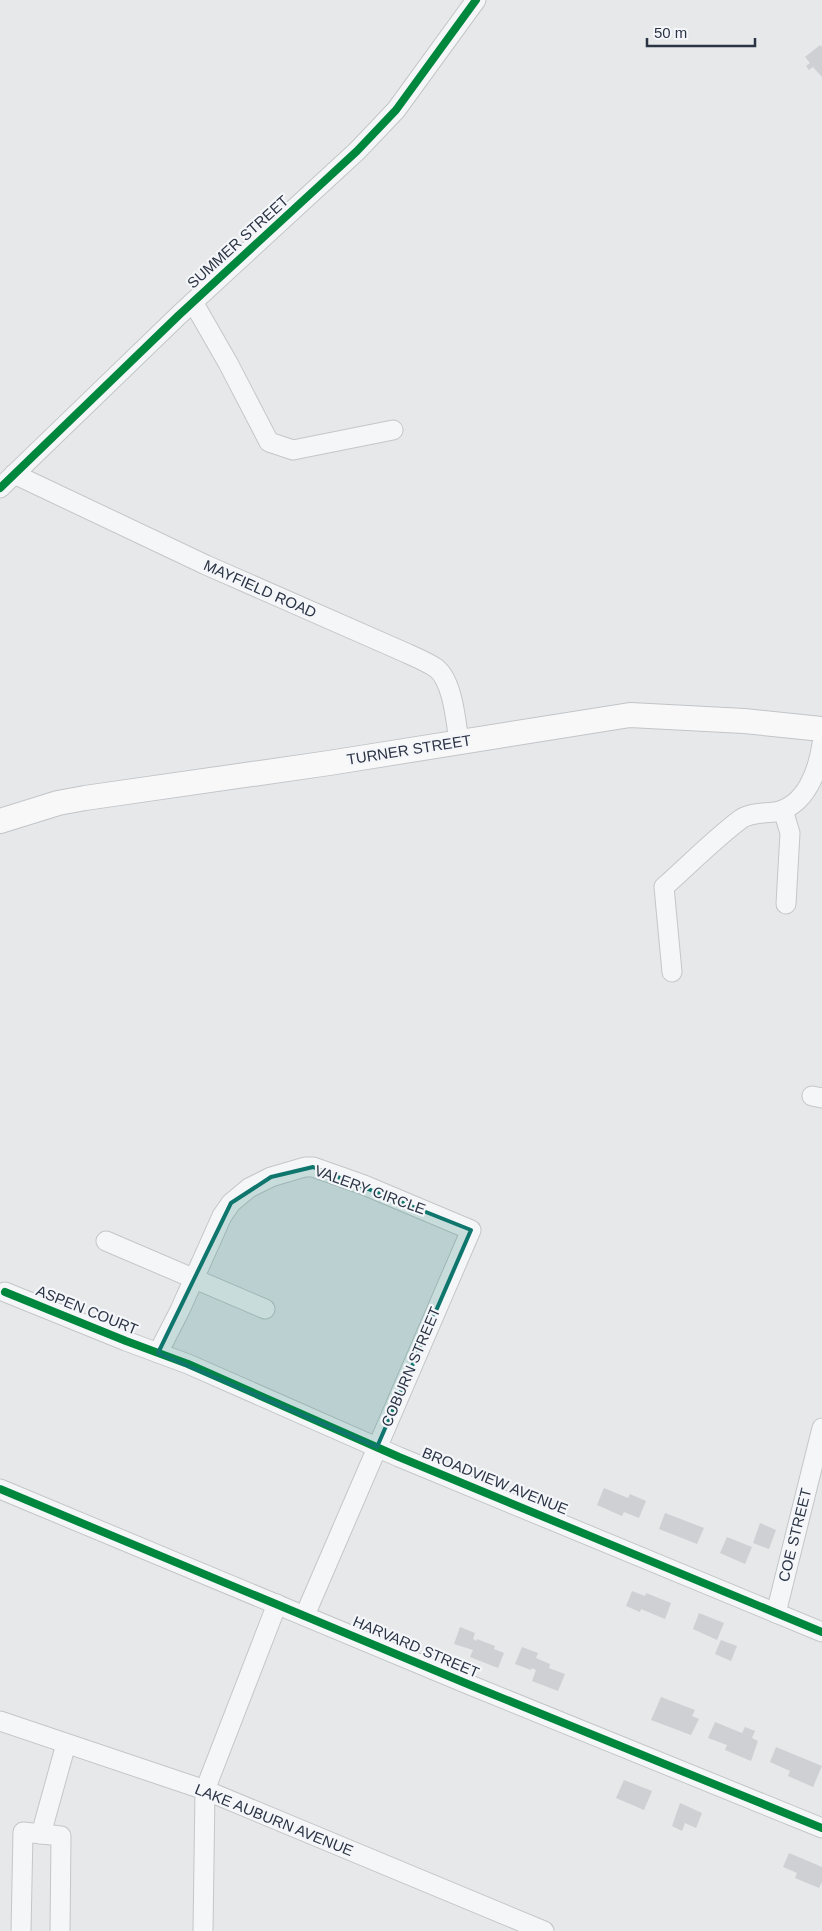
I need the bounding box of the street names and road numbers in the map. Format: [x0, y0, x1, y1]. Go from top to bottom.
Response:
street label: SUMMER STREET [184, 192, 292, 291]
street label: MAYFIELD ROAD [201, 556, 319, 621]
street label: TURNER STREET [345, 731, 472, 768]
street label: VALERY CIRCLE [312, 1162, 428, 1217]
street label: ASPEN COURT [34, 1281, 140, 1338]
street label: COBURN STREET [378, 1304, 443, 1429]
street label: BROADVIEW AVENUE [420, 1444, 571, 1518]
street label: COE STREET [775, 1486, 814, 1583]
street label: HARVARD STREET [351, 1612, 482, 1681]
street label: LAKE AUBURN AVENUE [193, 1780, 356, 1859]

